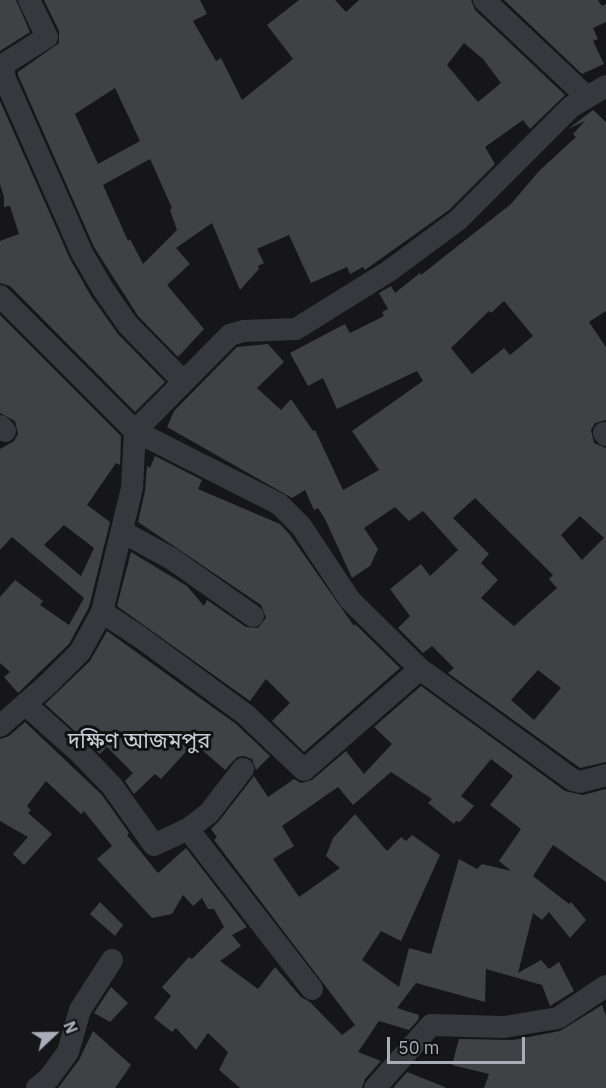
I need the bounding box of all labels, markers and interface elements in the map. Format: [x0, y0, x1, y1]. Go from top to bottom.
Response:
district label: দক্ষিণ আজমপুর [68, 729, 210, 755]
north arrow [24, 1004, 84, 1064]
text: N [59, 1018, 82, 1036]
scale bar [390, 1025, 528, 1063]
text: 50 m [398, 1036, 440, 1059]

